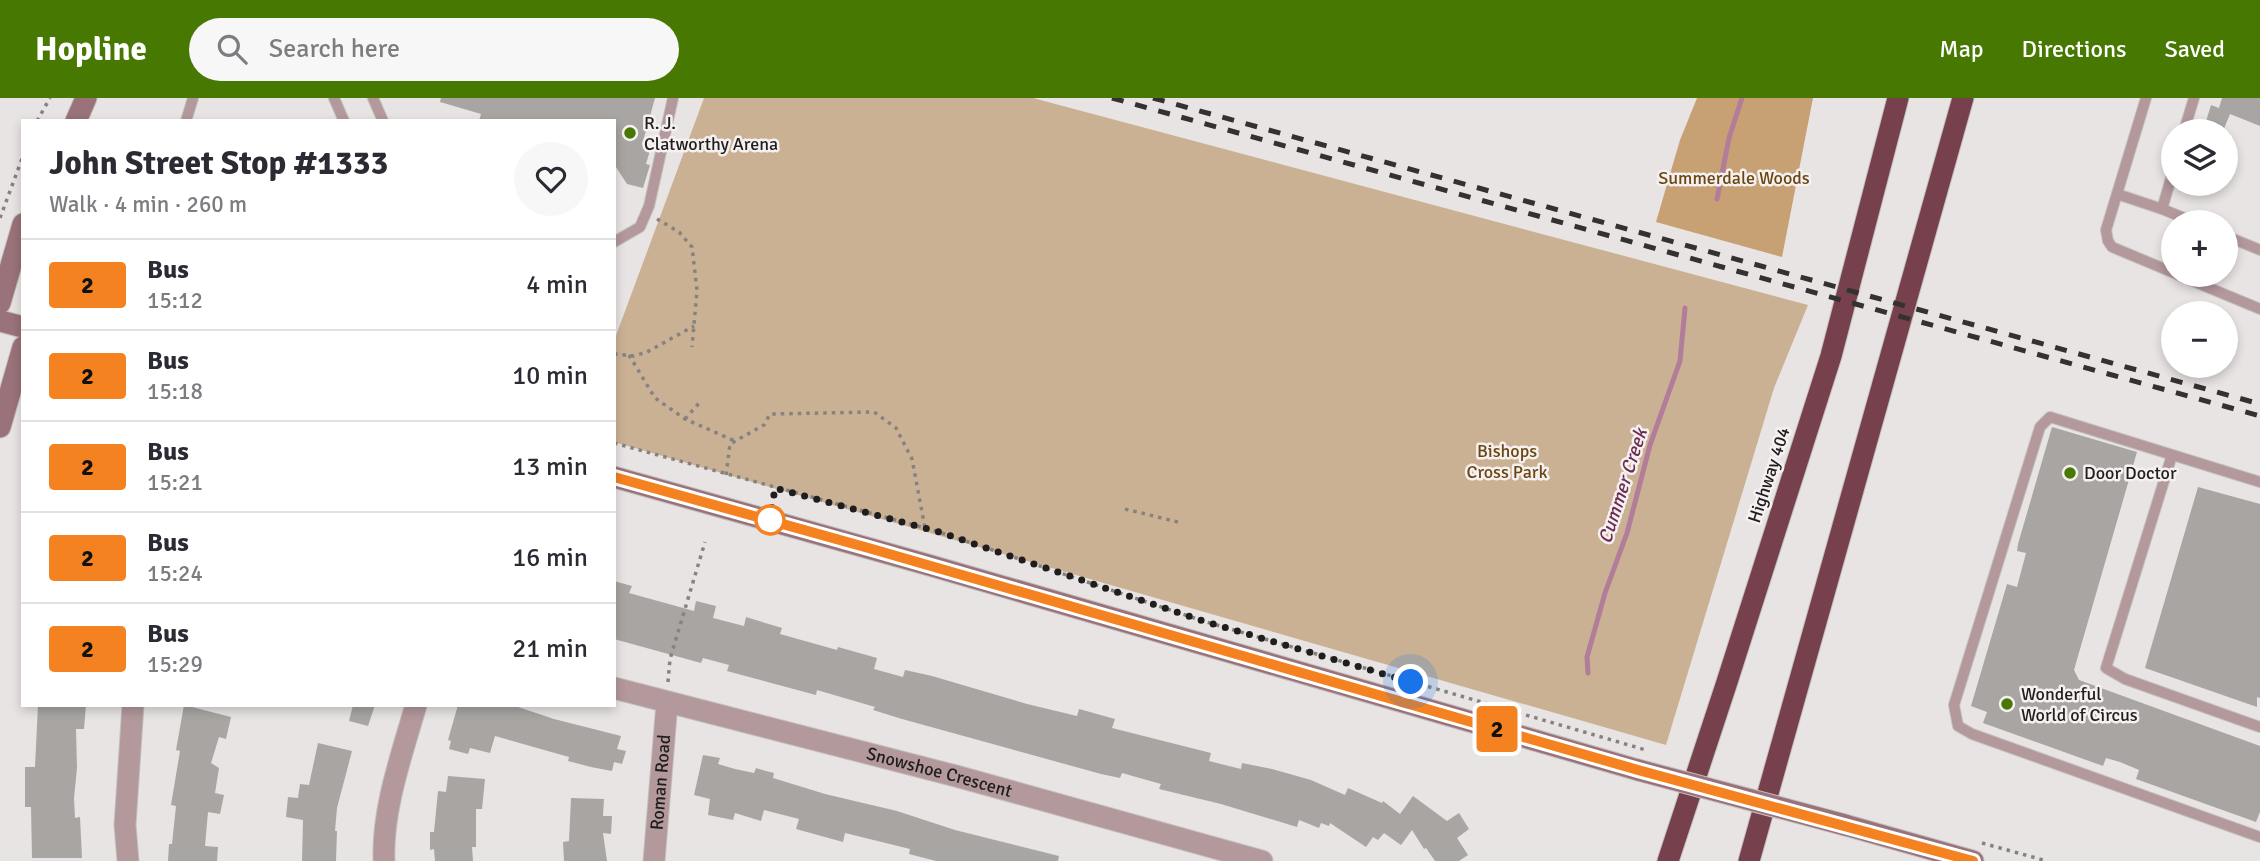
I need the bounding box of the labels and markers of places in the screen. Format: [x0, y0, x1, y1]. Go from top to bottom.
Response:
place label: R. J. Clatworthy Arena [644, 112, 778, 155]
marker: R. J. Clatworthy Arena [622, 125, 638, 141]
place label: Door Doctor [2084, 462, 2177, 484]
marker: Door Doctor [2062, 465, 2078, 481]
unlabelled marker [755, 505, 785, 535]
place label: Wonderful World of Circus [2021, 683, 2138, 726]
marker: Wonderful World of Circus [1999, 696, 2015, 712]

